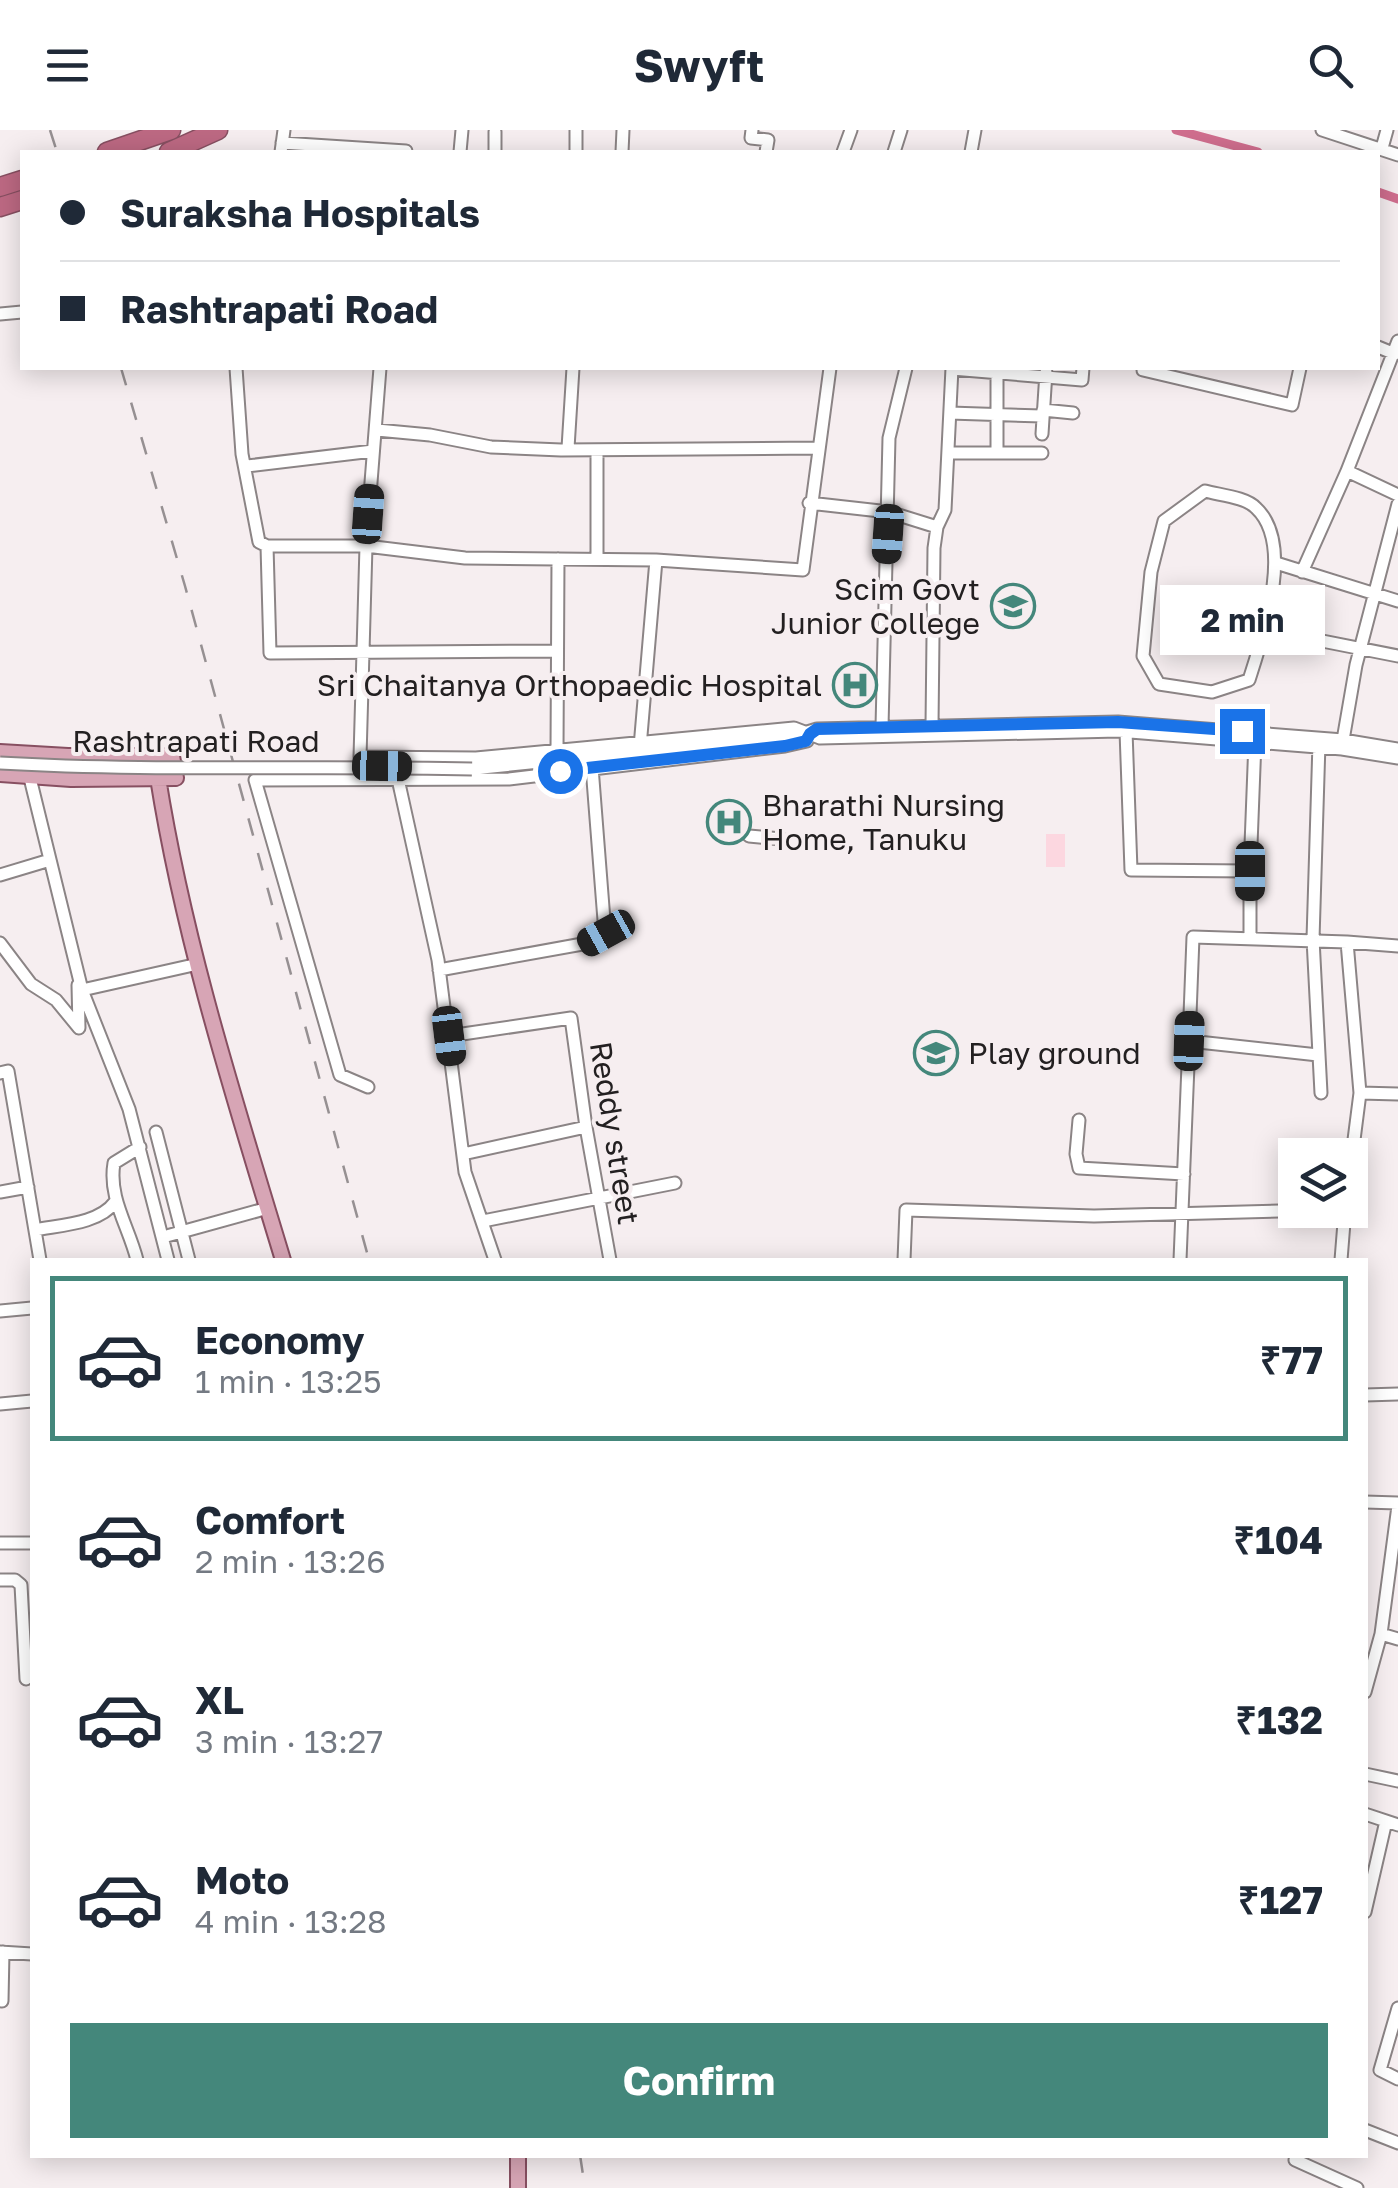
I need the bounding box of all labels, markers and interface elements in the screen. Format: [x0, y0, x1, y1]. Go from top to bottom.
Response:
icon: menu [40, 38, 95, 93]
text: Swyft [634, 38, 764, 92]
icon: search [1303, 38, 1358, 93]
text: Suraksha Hospitals [120, 190, 480, 235]
text: Rashtrapati Road [120, 286, 438, 331]
car [351, 483, 385, 545]
car [871, 503, 905, 565]
place label: Scim Govt Junior College [771, 571, 980, 641]
school or university icon: Scim Govt Junior College [990, 583, 1036, 629]
callout: 2 min [1160, 586, 1324, 656]
text: 2 min [1201, 601, 1284, 639]
hospital icon: Sri Chaitanya Orthopaedic Hospital [832, 662, 878, 708]
place label: Sri Chaitanya Orthopaedic Hospital [317, 667, 822, 703]
route end [1220, 709, 1265, 754]
street label: Rashtrapati Road [72, 723, 320, 759]
route start [538, 749, 583, 794]
car [352, 750, 412, 782]
place label: Bharathi Nursing Home, Tanuku [762, 787, 1005, 857]
hospital icon: Bharathi Nursing Home, Tanuku [706, 799, 752, 845]
car [1235, 841, 1265, 901]
car [572, 905, 640, 961]
car [430, 1004, 468, 1068]
car [1173, 1010, 1205, 1072]
school or university icon: Play ground [913, 1030, 959, 1076]
place label: Play ground [968, 1035, 1141, 1071]
street label: Reddy street [583, 1039, 647, 1227]
map controls [1278, 1138, 1368, 1228]
button: layers [1278, 1138, 1368, 1228]
icon: car [75, 1314, 165, 1404]
text: Economy [195, 1317, 364, 1362]
text: ₹77 [1260, 1337, 1323, 1382]
text: 1 min · 13:25 [195, 1362, 382, 1400]
icon: car [75, 1494, 165, 1584]
text: Comfort [195, 1497, 345, 1542]
text: ₹104 [1233, 1517, 1323, 1562]
text: 2 min · 13:26 [195, 1542, 386, 1580]
icon: car [75, 1674, 165, 1764]
text: XL [195, 1677, 244, 1722]
text: ₹132 [1235, 1697, 1323, 1742]
text: 3 min · 13:27 [195, 1722, 383, 1760]
icon: car [75, 1854, 165, 1944]
text: Moto [195, 1857, 289, 1902]
text: ₹127 [1238, 1877, 1323, 1922]
text: 4 min · 13:28 [195, 1902, 387, 1940]
button: Confirm [70, 2023, 1328, 2138]

